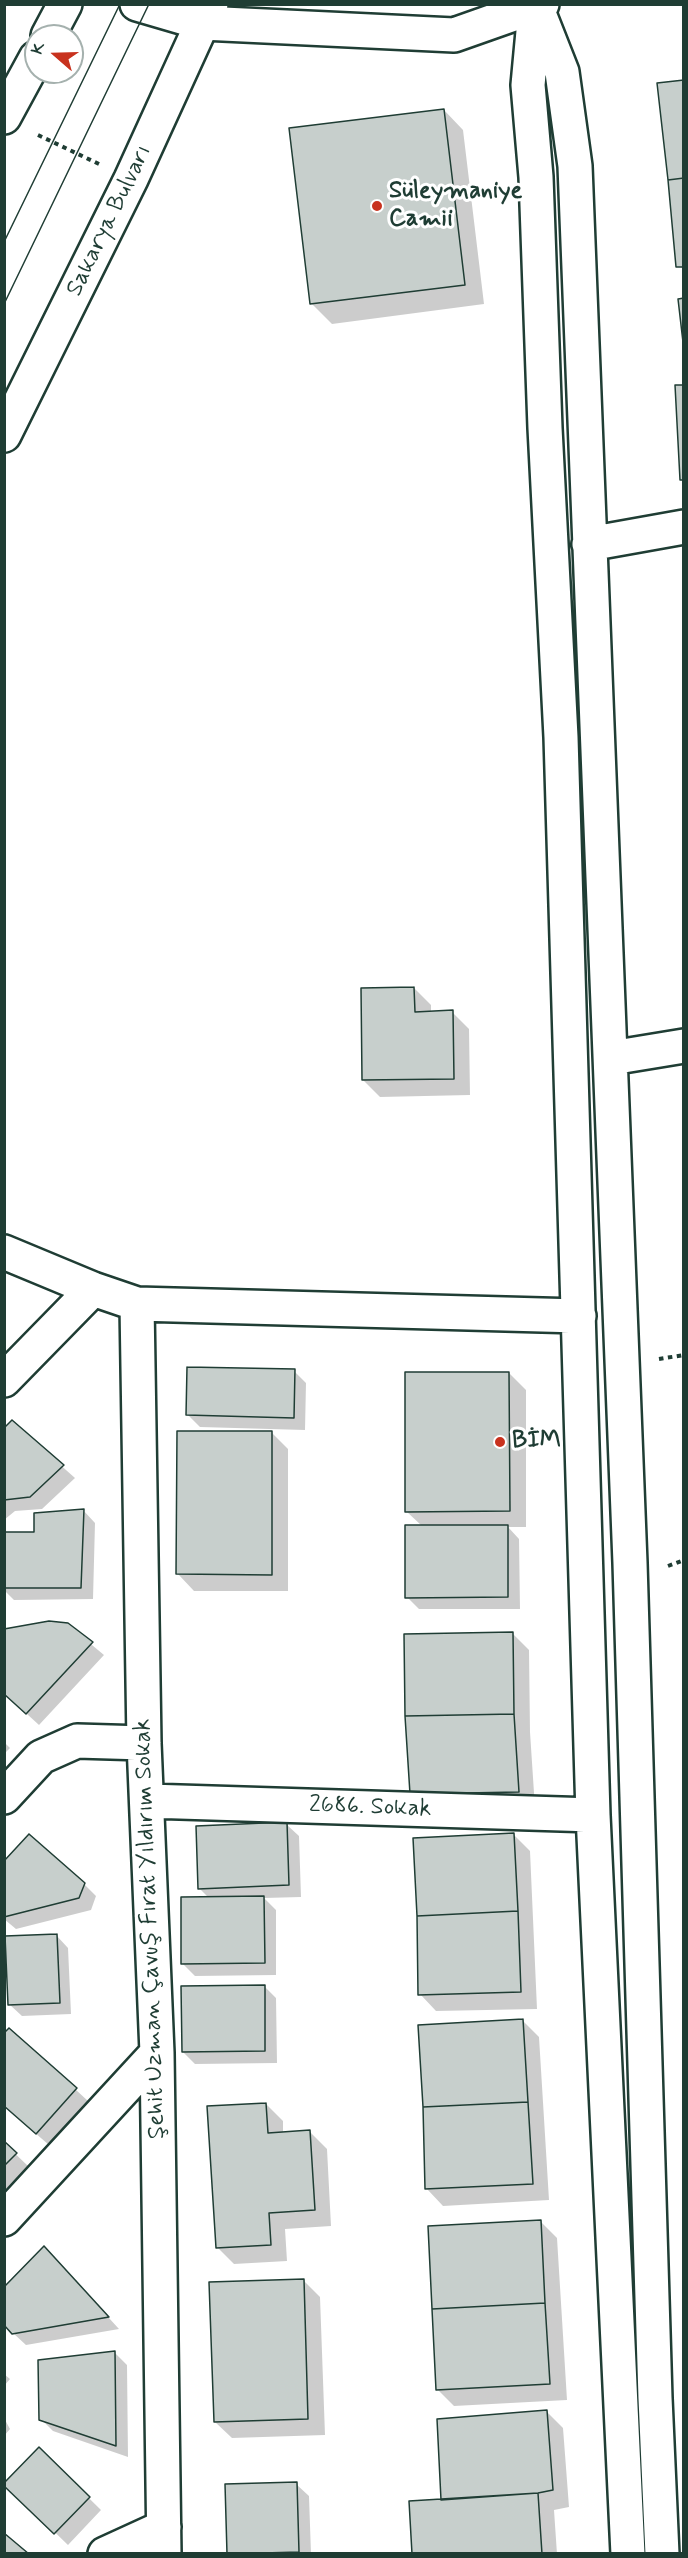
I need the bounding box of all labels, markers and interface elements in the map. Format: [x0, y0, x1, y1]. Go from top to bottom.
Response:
north arrow [24, 24, 84, 84]
text: K [27, 39, 50, 57]
street label: Sakarya Bulvarı [61, 141, 159, 301]
place label: Süleymaniye Camii [389, 178, 522, 234]
marker: Süleymaniye Camii [370, 199, 384, 213]
place label: BİM [512, 1428, 561, 1456]
marker: BİM [493, 1435, 507, 1449]
street label: Şehit Uzman Çavuş Fırat Yıldırım Sokak [129, 1718, 173, 2140]
street label: 2686. Sokak [308, 1791, 432, 1825]

